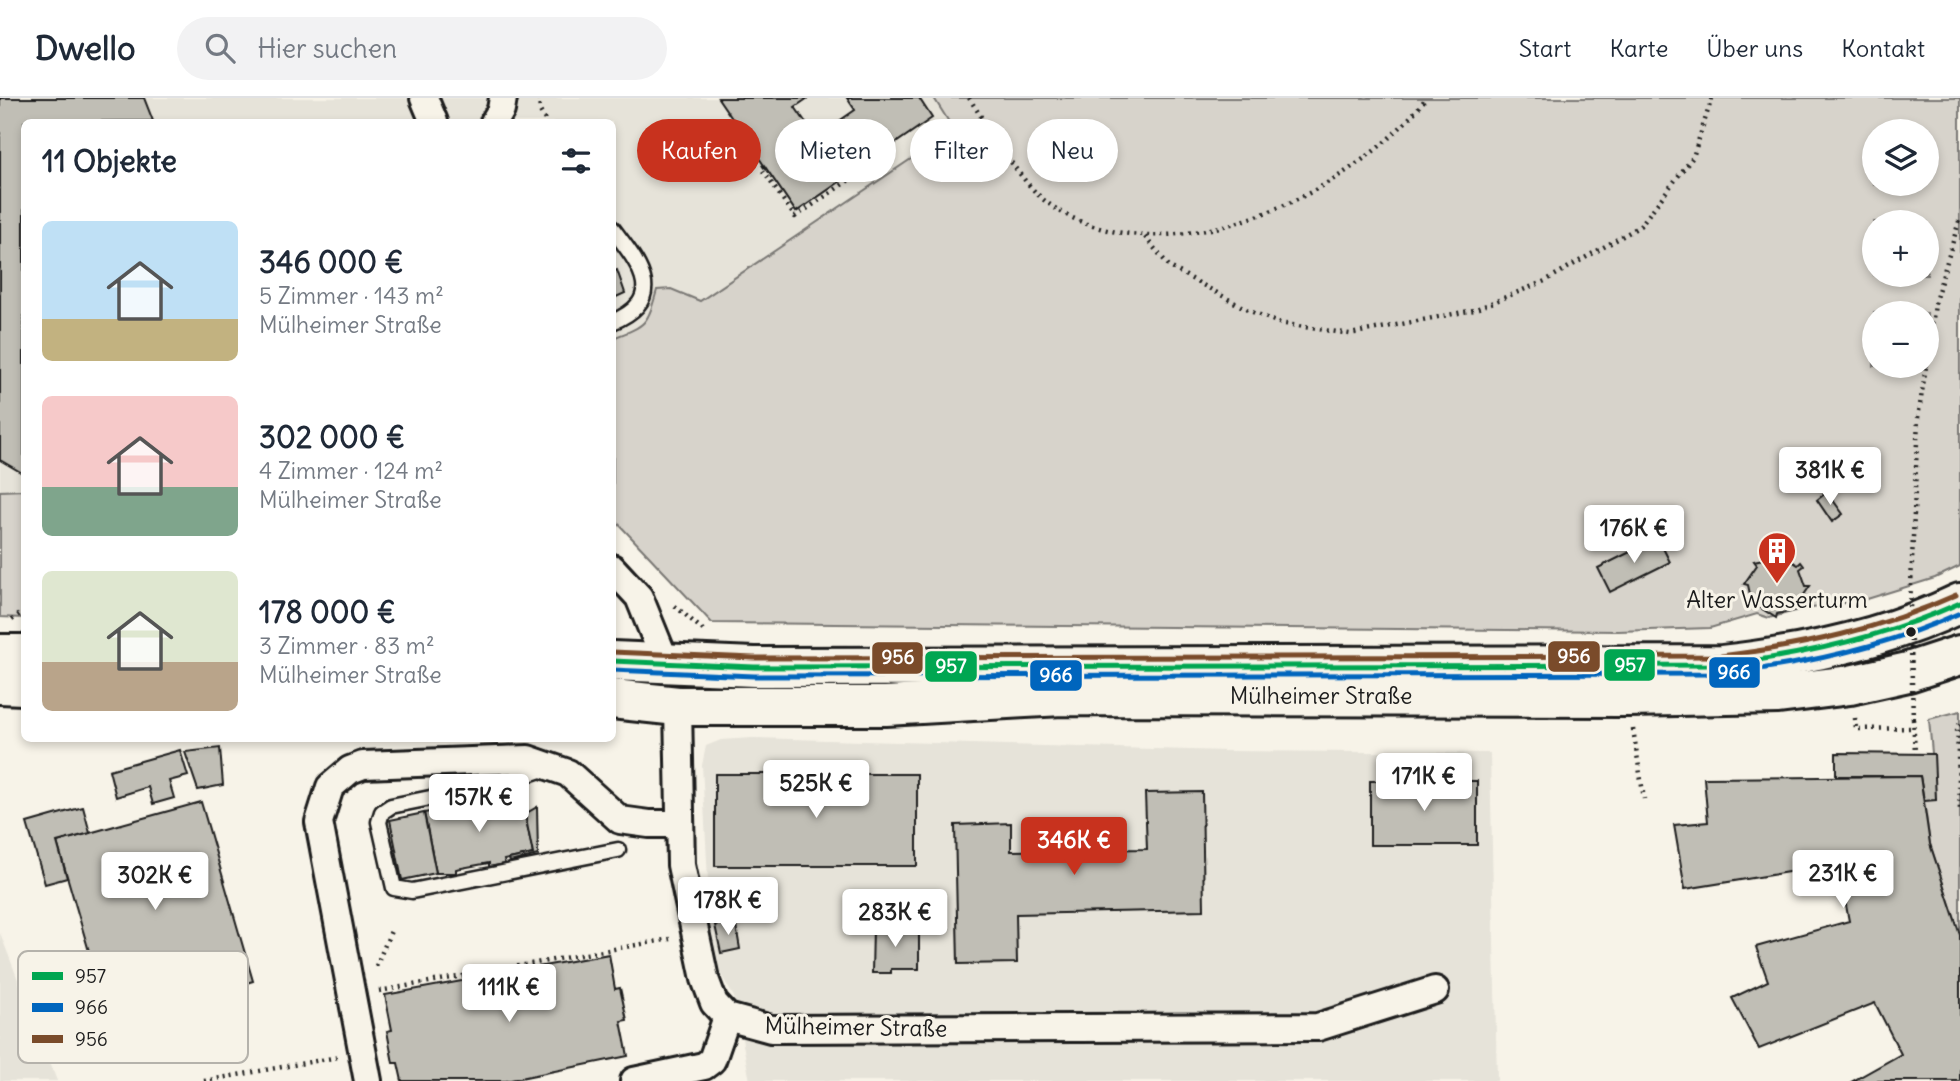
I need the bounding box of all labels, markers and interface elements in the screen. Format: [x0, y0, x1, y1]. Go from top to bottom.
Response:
search box [177, 17, 667, 80]
text: Dwello [35, 27, 135, 69]
icon: search [201, 29, 239, 67]
text: Hier suchen [257, 32, 397, 65]
text: Start [1519, 33, 1571, 63]
text: Karte [1609, 33, 1668, 63]
text: Über uns [1706, 33, 1803, 63]
text: Kontakt [1841, 33, 1925, 63]
chip: Kaufen [637, 119, 761, 182]
chip: Mieten [775, 119, 896, 182]
chip: Filter [910, 119, 1013, 182]
chip: Neu [1027, 119, 1118, 182]
map controls [1862, 119, 1939, 378]
button: layers [1862, 119, 1939, 196]
text: 11 Objekte [42, 142, 177, 180]
icon: filters [557, 142, 595, 180]
button: + [1862, 210, 1939, 287]
text: 346 000 € [259, 243, 403, 281]
icon: home [98, 249, 182, 333]
text: 5 Zimmer · 143 m² [259, 281, 444, 310]
button: − [1862, 301, 1939, 378]
text: Mülheimer Straße [259, 310, 442, 339]
text: 302 000 € [259, 418, 405, 456]
icon: home [98, 424, 182, 508]
pin: 381K € [1773, 448, 1887, 507]
text: 381K € [1795, 455, 1865, 484]
text: 4 Zimmer · 124 m² [259, 456, 443, 485]
text: Mülheimer Straße [259, 485, 442, 514]
pin: 176K € [1577, 505, 1691, 565]
text: 176K € [1600, 513, 1668, 542]
building icon: Alter Wasserturm [1756, 530, 1798, 585]
place label: Alter Wasserturm [1686, 585, 1868, 614]
text: 178 000 € [259, 593, 396, 631]
icon: home [98, 599, 182, 683]
unlabelled marker [1904, 625, 1918, 639]
text: 3 Zimmer · 83 m² [259, 631, 435, 660]
line badge: 956 [1547, 640, 1601, 673]
line badge: 956 [871, 641, 924, 675]
text: 956 [1558, 644, 1590, 668]
text: 956 [882, 645, 914, 669]
line badge: 957 [1603, 648, 1656, 682]
line badge: 957 [924, 650, 978, 683]
text: 957 [1614, 653, 1646, 677]
text: 957 [935, 654, 967, 678]
line badge: 966 [1708, 656, 1761, 689]
line badge: 966 [1029, 659, 1083, 692]
text: Mülheimer Straße [259, 660, 442, 689]
text: 966 [1718, 660, 1750, 684]
text: 966 [1040, 663, 1072, 687]
street label: Mülheimer Straße [1230, 681, 1412, 710]
pin: 171K € [1367, 754, 1481, 813]
pin: 525K € [759, 760, 873, 820]
text: 171K € [1392, 761, 1456, 790]
text: 525K € [779, 768, 853, 797]
pin: 157K € [422, 774, 536, 834]
text: 157K € [445, 782, 513, 811]
pin: 346K € [1017, 818, 1131, 877]
text: 346K € [1037, 825, 1111, 854]
pin: 231K € [1786, 850, 1900, 910]
pin: 302K € [98, 852, 212, 912]
text: 231K € [1808, 858, 1878, 887]
text: 302K € [117, 860, 193, 889]
pin: 178K € [671, 878, 785, 937]
text: 178K € [694, 885, 762, 914]
pin: 283K € [838, 890, 952, 949]
text: 283K € [858, 897, 932, 926]
legend [18, 951, 248, 1063]
text: 957 [75, 964, 106, 988]
pin: 111K € [452, 964, 566, 1024]
text: 111K € [478, 972, 540, 1001]
text: 966 [75, 995, 108, 1019]
street label: Mülheimer Straße [764, 1010, 948, 1043]
text: 956 [75, 1027, 108, 1051]

